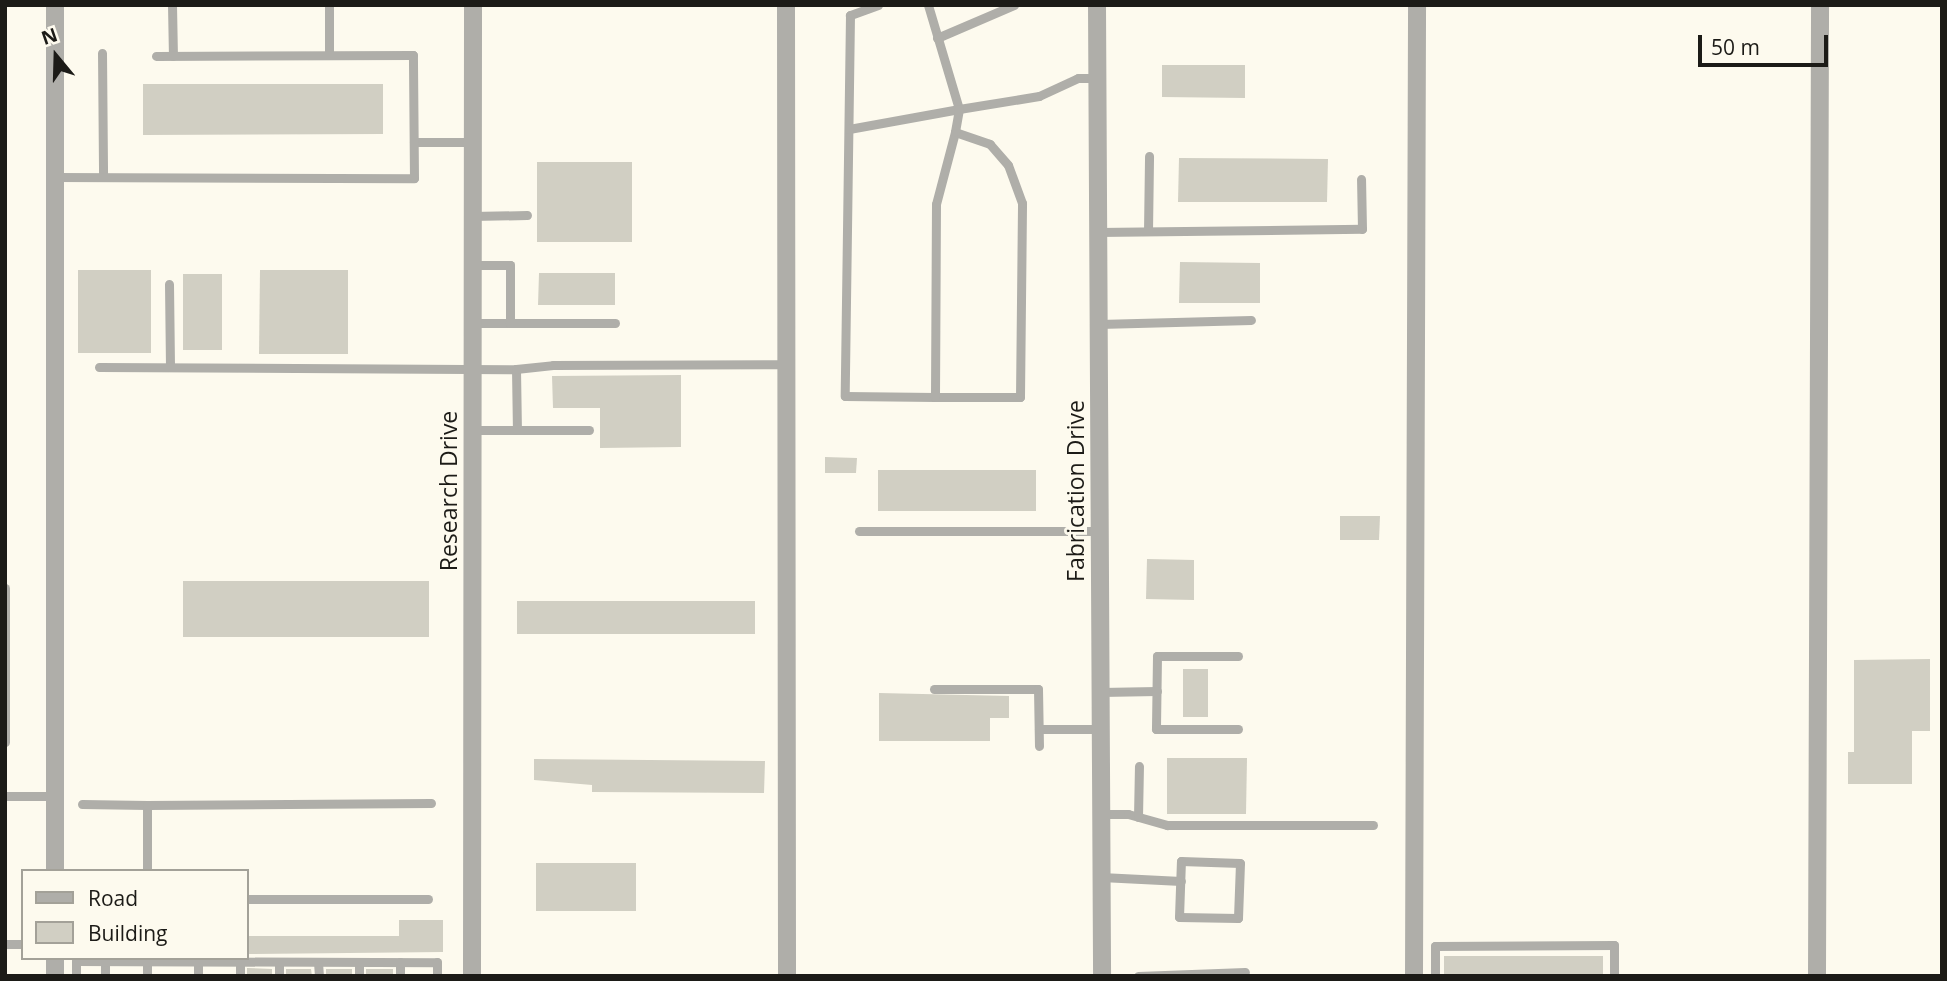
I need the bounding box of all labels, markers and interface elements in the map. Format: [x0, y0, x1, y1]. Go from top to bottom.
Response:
north arrow [21, 21, 91, 91]
text: N [38, 21, 61, 51]
scale bar [1702, 21, 1832, 65]
text: 50 m [1711, 33, 1760, 61]
street label: Fabrication Drive [1061, 400, 1089, 582]
street label: Research Drive [434, 411, 462, 571]
legend [21, 869, 248, 960]
text: Road [88, 884, 138, 912]
text: Building [88, 919, 167, 947]

